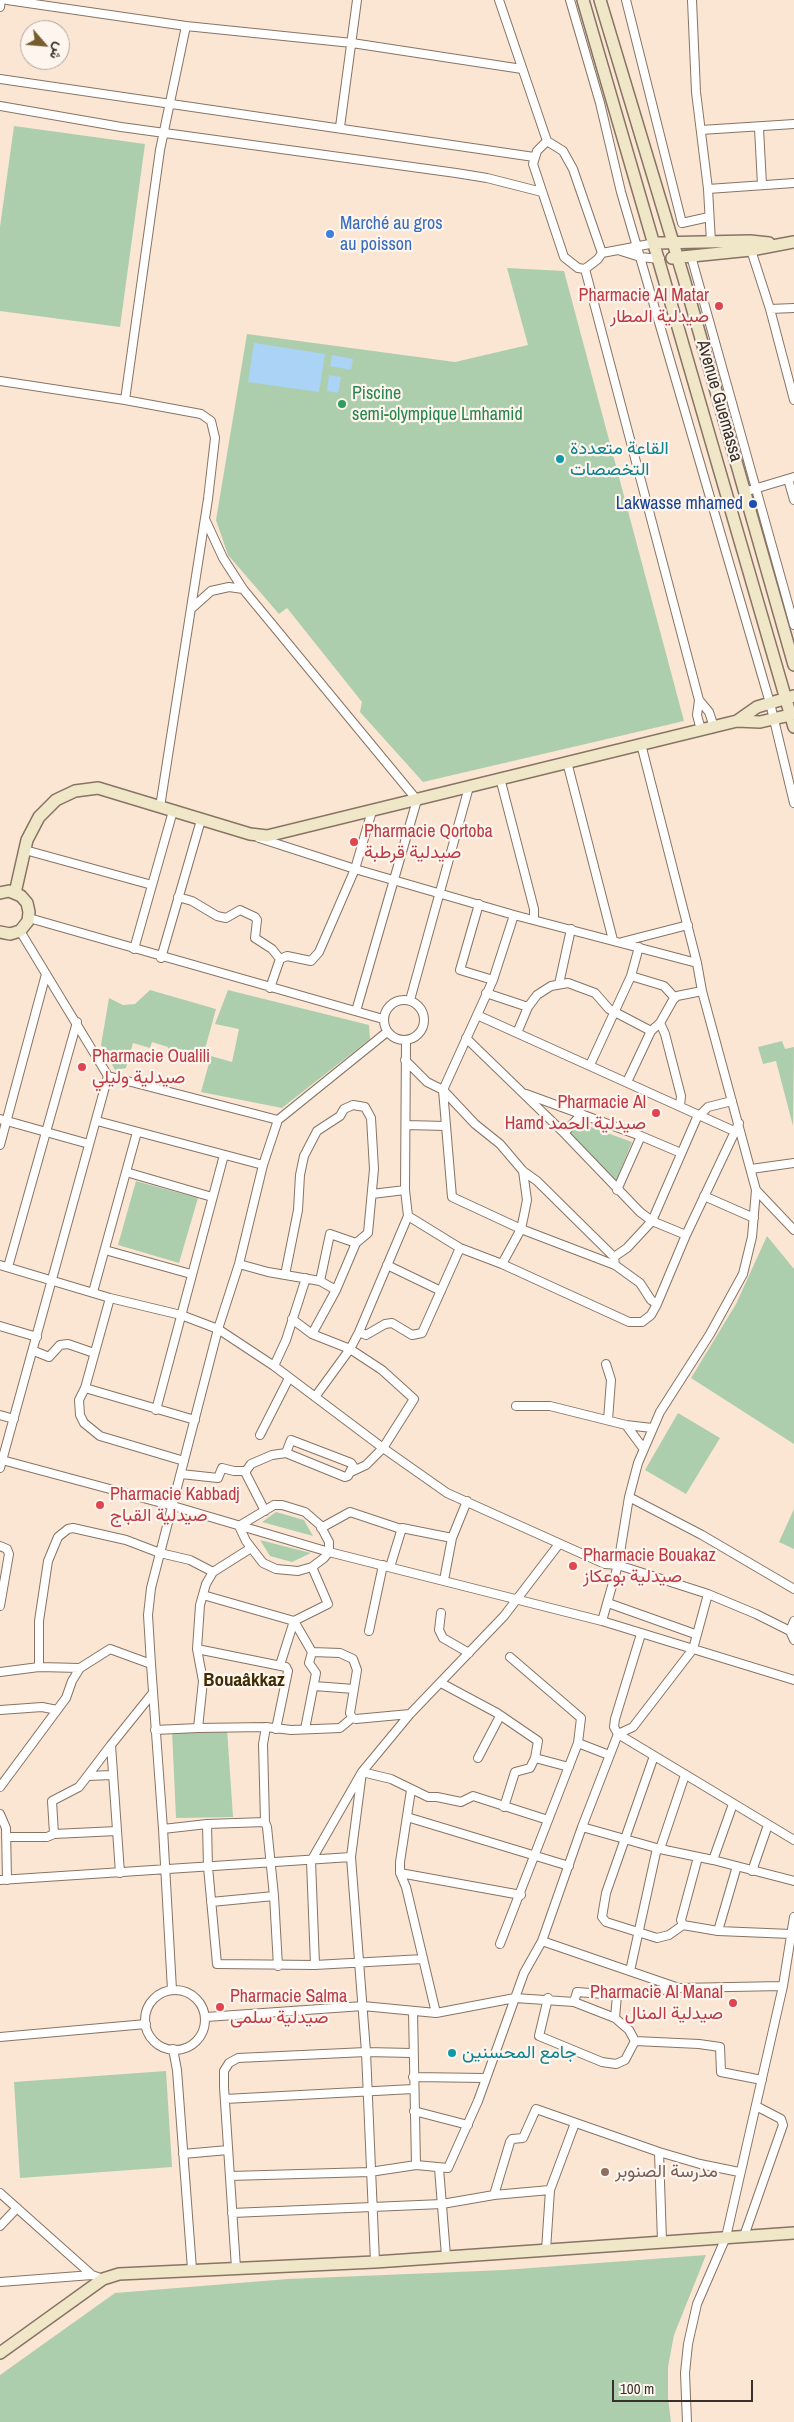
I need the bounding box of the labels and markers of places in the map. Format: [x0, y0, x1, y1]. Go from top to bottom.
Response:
place label: Marché au gros au poisson [340, 213, 443, 255]
marker: Marché au gros au poisson [324, 228, 336, 240]
place label: Pharmacie Al Matar صيدلية المطار [579, 285, 709, 328]
marker: Pharmacie Al Matar صيدلية المطار [713, 300, 725, 312]
place label: Piscine semi-olympique Lmhamid [352, 383, 523, 426]
marker: Piscine semi-olympique Lmhamid [336, 398, 348, 410]
place label: القاعة متعددة التخصصات [570, 438, 669, 480]
marker: القاعة متعددة التخصصات [554, 453, 566, 465]
place label: Lakwasse mhamed [616, 493, 743, 515]
marker: Lakwasse mhamed [747, 498, 759, 510]
place label: Pharmacie Qortoba صيدلية قرطبة [364, 821, 493, 864]
marker: Pharmacie Qortoba صيدلية قرطبة [348, 836, 360, 848]
place label: Pharmacie Oualili صيدلية وليلي [92, 1046, 210, 1088]
marker: Pharmacie Oualili صيدلية وليلي [76, 1061, 88, 1073]
place label: Pharmacie Al Hamd صيدلية الحمد [505, 1092, 646, 1134]
marker: Pharmacie Al Hamd صيدلية الحمد [650, 1107, 662, 1119]
place label: Pharmacie Kabbadj صيدلية القباج [110, 1484, 240, 1526]
marker: Pharmacie Kabbadj صيدلية القباج [94, 1499, 106, 1511]
place label: Pharmacie Bouakaz صيدلية بوعكاز [583, 1545, 716, 1588]
marker: Pharmacie Bouakaz صيدلية بوعكاز [567, 1560, 579, 1572]
place label: Pharmacie Al Manal صيدلية المنال [590, 1982, 723, 2025]
place label: Pharmacie Salma صيدلية سلمى [230, 1986, 347, 2028]
marker: Pharmacie Al Manal صيدلية المنال [727, 1997, 739, 2009]
marker: Pharmacie Salma صيدلية سلمى [214, 2001, 226, 2013]
place label: جامع المحسنين [462, 2042, 577, 2064]
marker: جامع المحسنين [446, 2047, 458, 2059]
place label: مدرسة الصنوبر [615, 2161, 718, 2183]
marker: مدرسة الصنوبر [599, 2166, 611, 2178]

